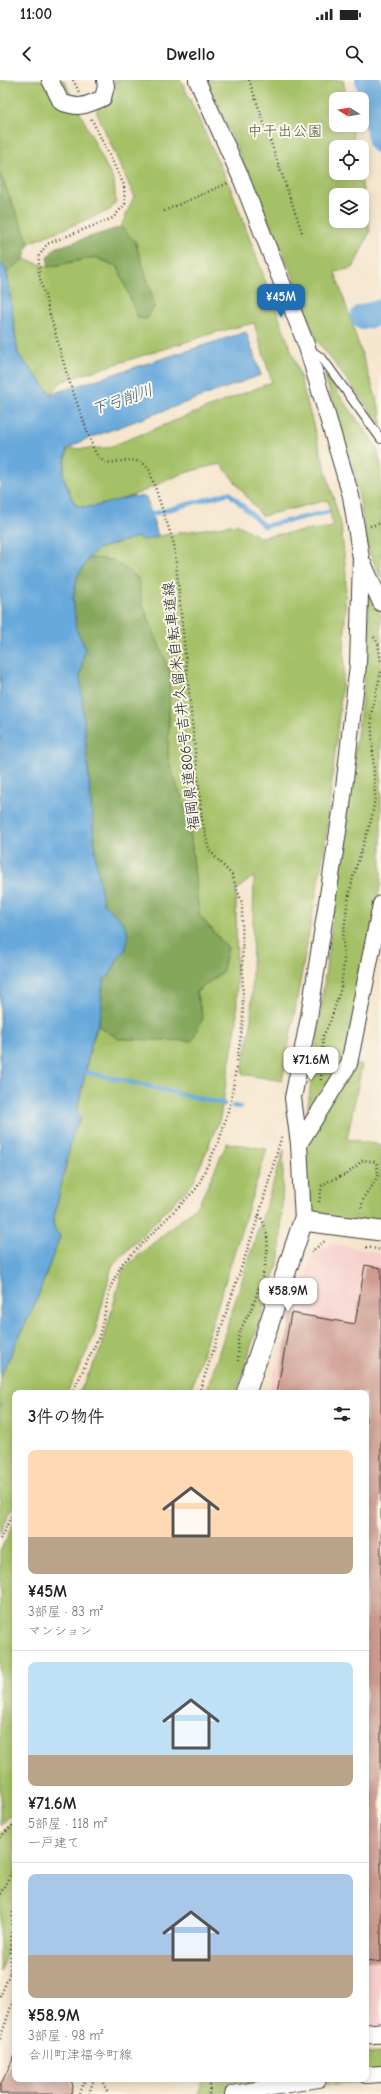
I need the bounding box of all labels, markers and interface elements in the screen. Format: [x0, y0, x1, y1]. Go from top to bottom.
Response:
text: 11:00 [20, 5, 52, 23]
icon: back [16, 43, 38, 65]
icon: search [343, 43, 365, 65]
text: Dwello [166, 44, 215, 65]
north arrow [329, 92, 369, 132]
map controls [329, 92, 369, 228]
park label: 中干出公園 [247, 122, 323, 140]
button: locate [329, 140, 369, 180]
button: layers [329, 188, 369, 228]
pin: ¥45M [257, 284, 305, 318]
text: ¥45M [266, 289, 296, 304]
water label: 下弓削川 [89, 381, 156, 419]
street label: 福岡県道806号吉井久留米自転車道線 [159, 581, 203, 831]
pin: ¥71.6M [278, 1047, 344, 1081]
text: ¥71.6M [293, 1052, 330, 1067]
pin: ¥58.9M [255, 1278, 321, 1312]
text: ¥58.9M [268, 1283, 308, 1298]
icon: filters [331, 1403, 353, 1425]
text: 3件の物件 [28, 1407, 104, 1426]
icon: home [155, 1476, 227, 1548]
text: ¥45M [28, 1582, 67, 1601]
text: 3部屋 · 83 m² [28, 1604, 103, 1619]
text: マンション [28, 1623, 92, 1638]
icon: home [155, 1688, 227, 1760]
text: ¥71.6M [28, 1794, 76, 1813]
text: 5部屋 · 118 m² [28, 1816, 107, 1831]
text: 一戸建て [28, 1835, 80, 1850]
icon: home [155, 1900, 227, 1972]
text: ¥58.9M [28, 2006, 80, 2025]
text: 3部屋 · 98 m² [28, 2028, 103, 2043]
text: 合川町津福今町線 [28, 2047, 132, 2062]

